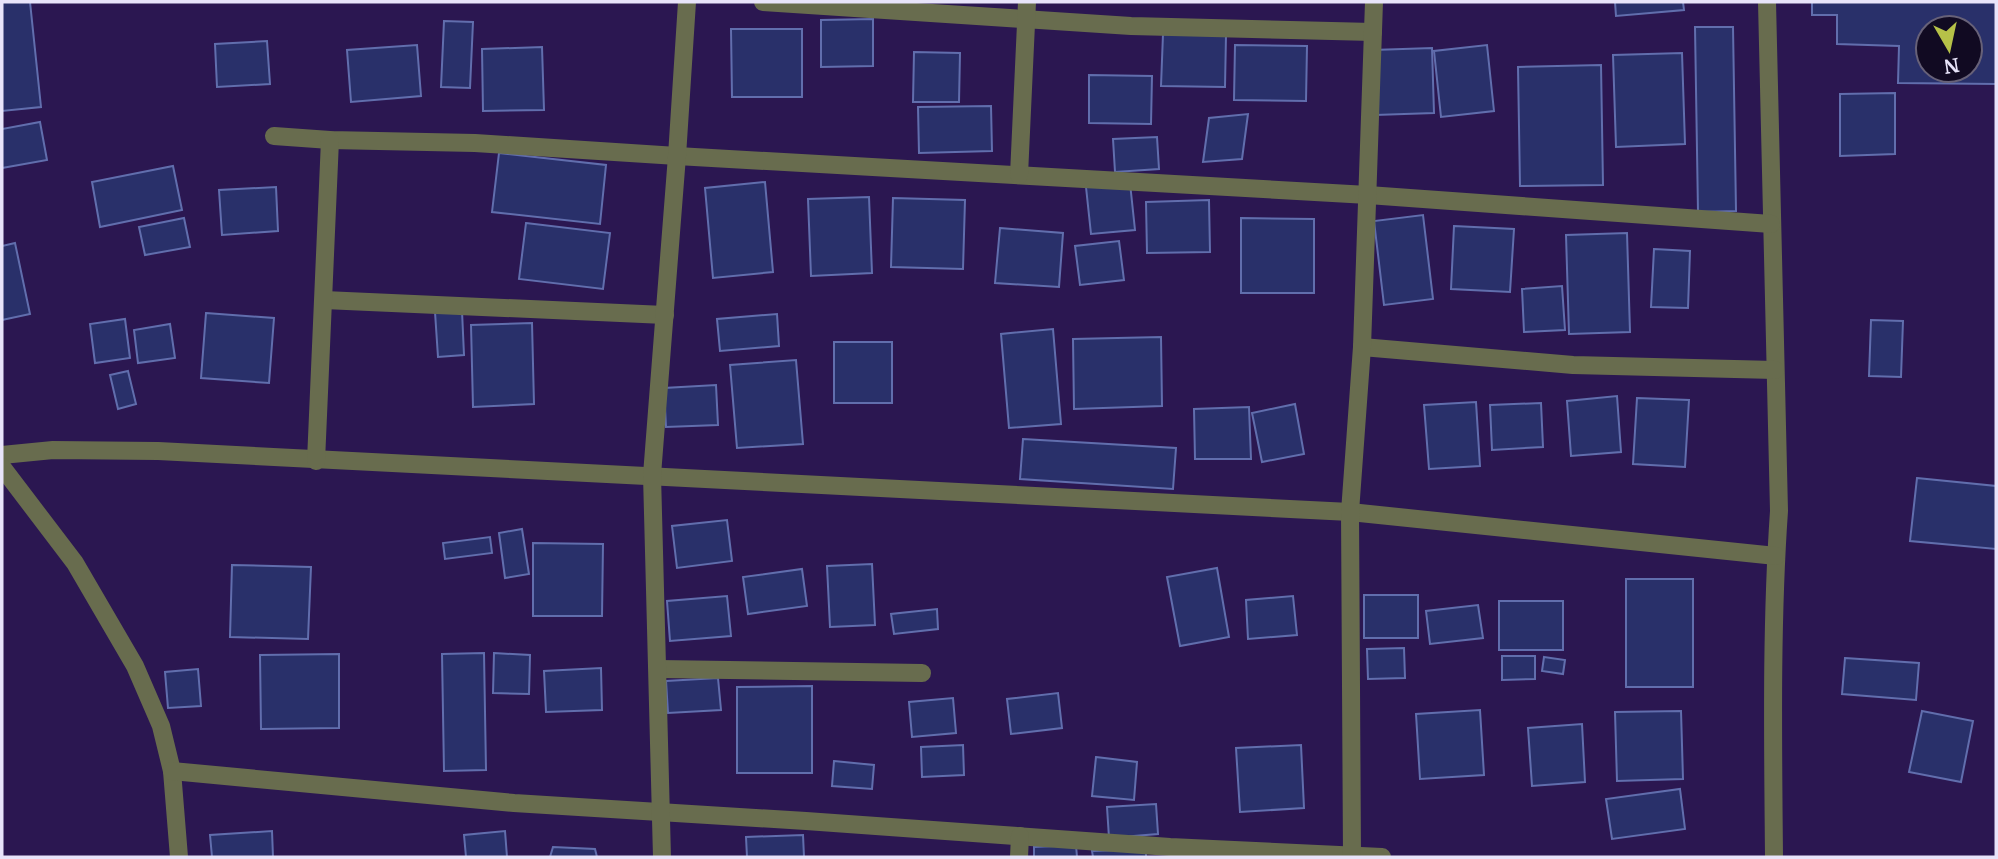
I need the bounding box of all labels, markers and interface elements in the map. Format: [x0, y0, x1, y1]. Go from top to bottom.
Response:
north arrow [1914, 14, 1984, 84]
text: N [1942, 53, 1961, 79]

